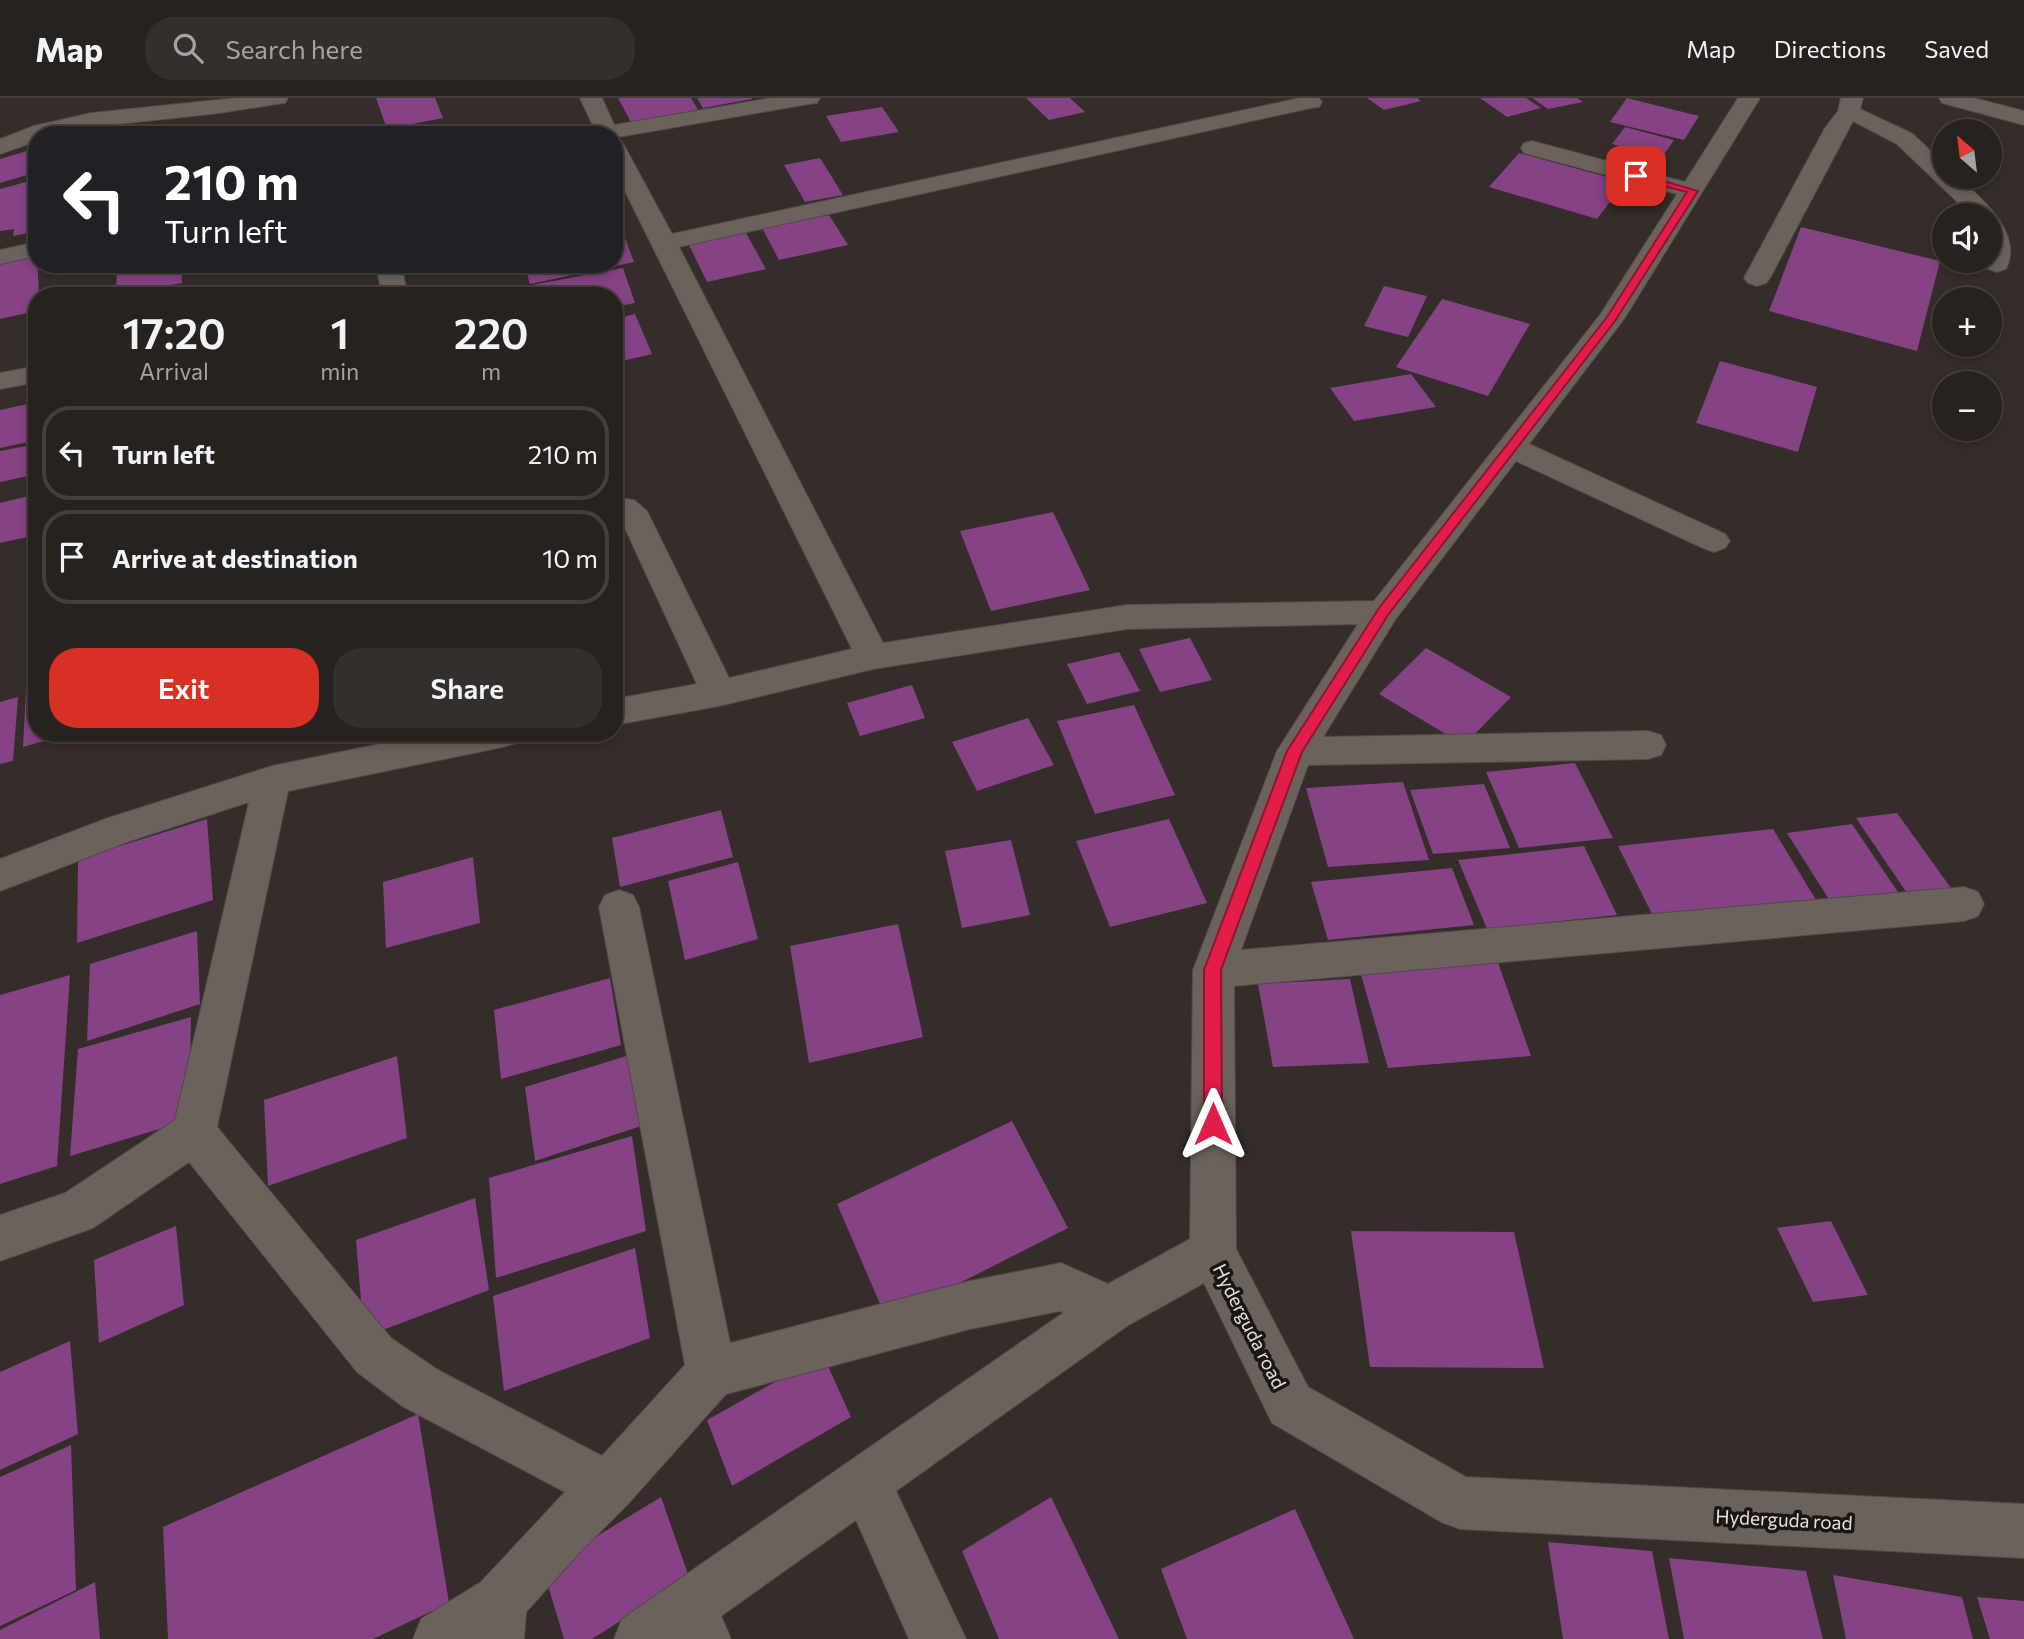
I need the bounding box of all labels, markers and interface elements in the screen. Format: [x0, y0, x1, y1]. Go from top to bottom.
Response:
search box [145, 17, 635, 80]
text: Map [35, 28, 103, 69]
icon: search [169, 29, 207, 67]
text: Search here [225, 33, 363, 64]
text: Map [1686, 34, 1736, 63]
text: Directions [1774, 34, 1886, 63]
text: Saved [1924, 34, 1989, 63]
north arrow [1932, 119, 2002, 189]
map controls [1932, 119, 2002, 441]
pin [1606, 146, 1666, 206]
text: 210 m [164, 150, 299, 210]
icon: left [49, 154, 140, 245]
icon: arrive [1617, 157, 1655, 195]
button: sound [1932, 203, 2002, 273]
text: Turn left [164, 210, 288, 250]
button: + [1932, 287, 2002, 357]
text: 17:20 [122, 306, 226, 358]
text: 1 [330, 306, 349, 358]
text: 220 [454, 306, 529, 358]
text: Arrival [139, 357, 209, 385]
text: min [320, 357, 359, 385]
text: m [481, 357, 501, 385]
button: − [1932, 371, 2002, 441]
icon: left [53, 434, 91, 472]
text: Turn left [112, 438, 215, 469]
text: 210 m [528, 438, 598, 469]
icon: arrive [53, 538, 91, 576]
text: Arrive at destination [112, 542, 358, 573]
text: 10 m [542, 542, 598, 573]
button: Exit [49, 648, 319, 728]
button: Share [333, 648, 602, 728]
position arrow [1176, 1087, 1250, 1161]
street label: Hyderguda road [1209, 1260, 1291, 1392]
street label: Hyderguda road [1715, 1504, 1853, 1534]

